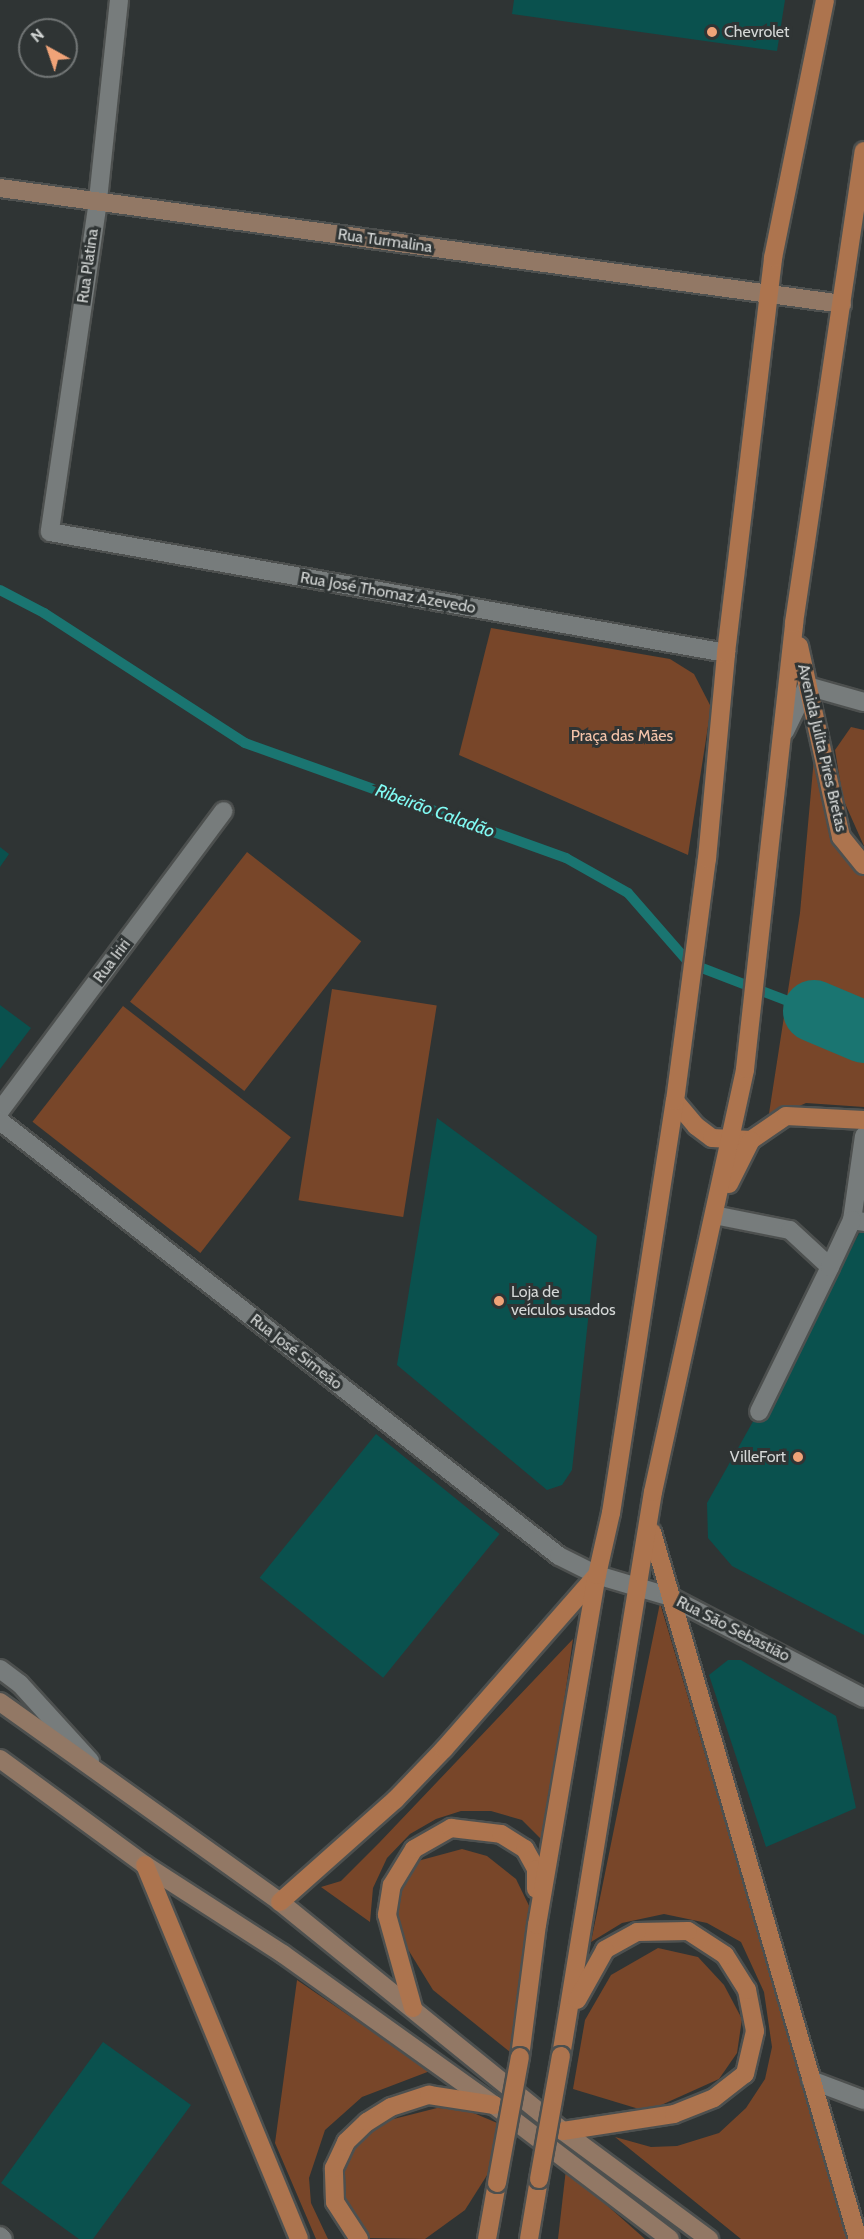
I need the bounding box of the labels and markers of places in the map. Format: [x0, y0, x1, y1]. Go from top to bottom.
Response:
place label: Chevrolet [724, 22, 789, 42]
marker: Chevrolet [705, 25, 719, 39]
place label: Loja de veículos usados [511, 1282, 616, 1320]
marker: Loja de veículos usados [492, 1294, 506, 1308]
place label: VilleFort [730, 1447, 786, 1467]
marker: VilleFort [791, 1450, 805, 1464]

